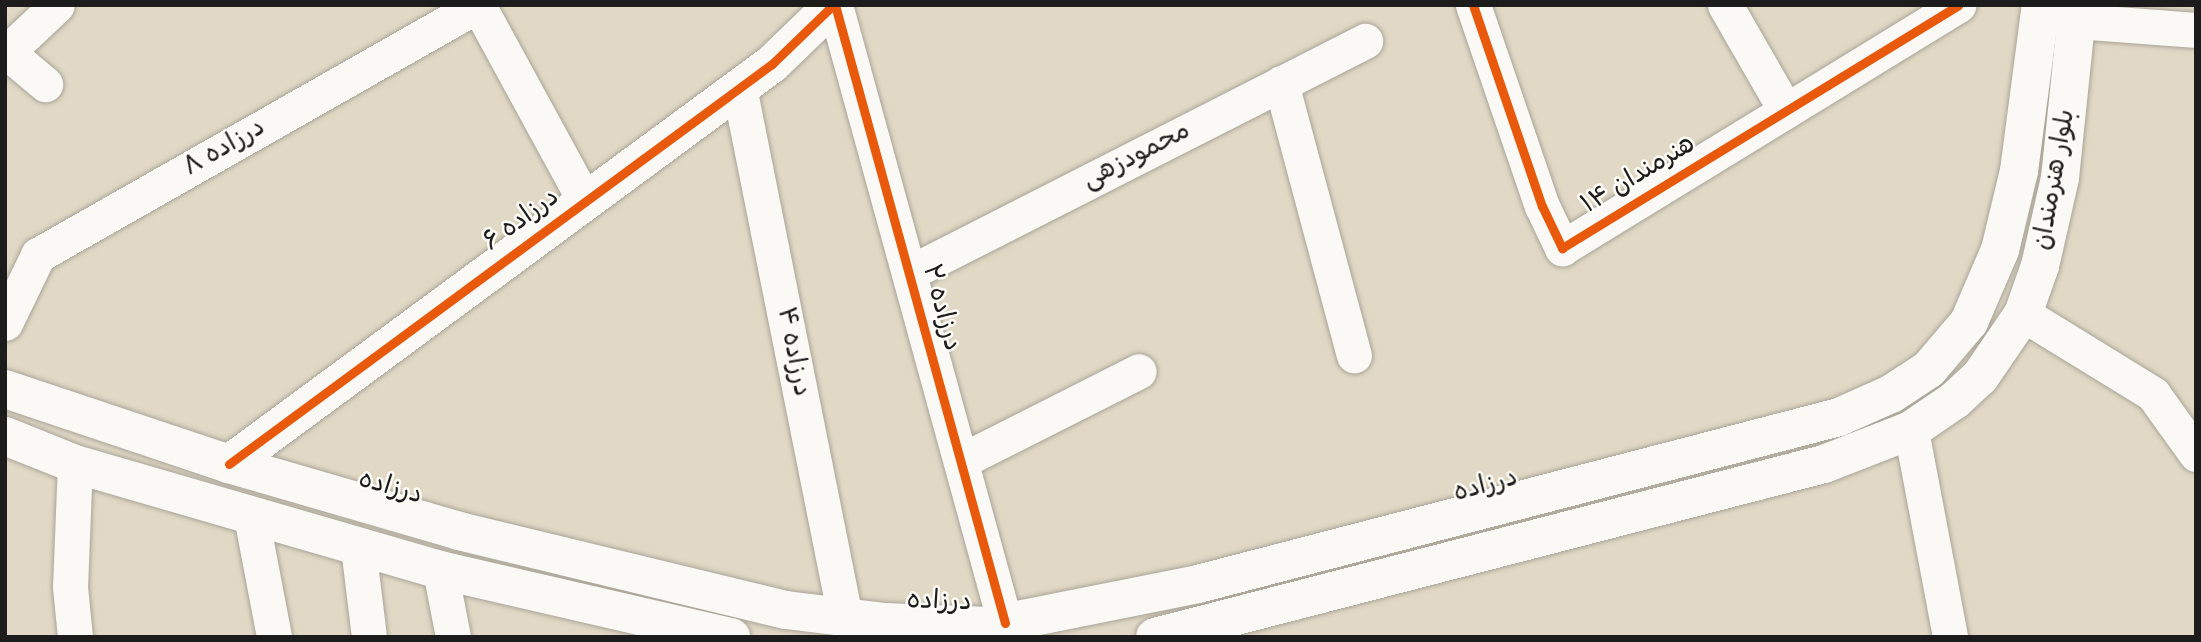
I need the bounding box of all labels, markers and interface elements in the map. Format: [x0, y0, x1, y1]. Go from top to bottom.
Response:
street label: بلوار هنرمندان [2028, 107, 2084, 253]
street label: درزاده ۸ [179, 113, 271, 185]
street label: محمودزهی [1078, 117, 1196, 197]
street label: هنرمندان ۱۴ [1576, 130, 1702, 222]
street label: درزاده ۶ [478, 183, 566, 259]
street label: درزاده ۲ [913, 261, 967, 355]
street label: درزاده ۴ [768, 305, 816, 399]
street label: درزاده [1451, 464, 1521, 510]
street label: درزاده [355, 465, 425, 513]
street label: درزاده [906, 586, 972, 620]

